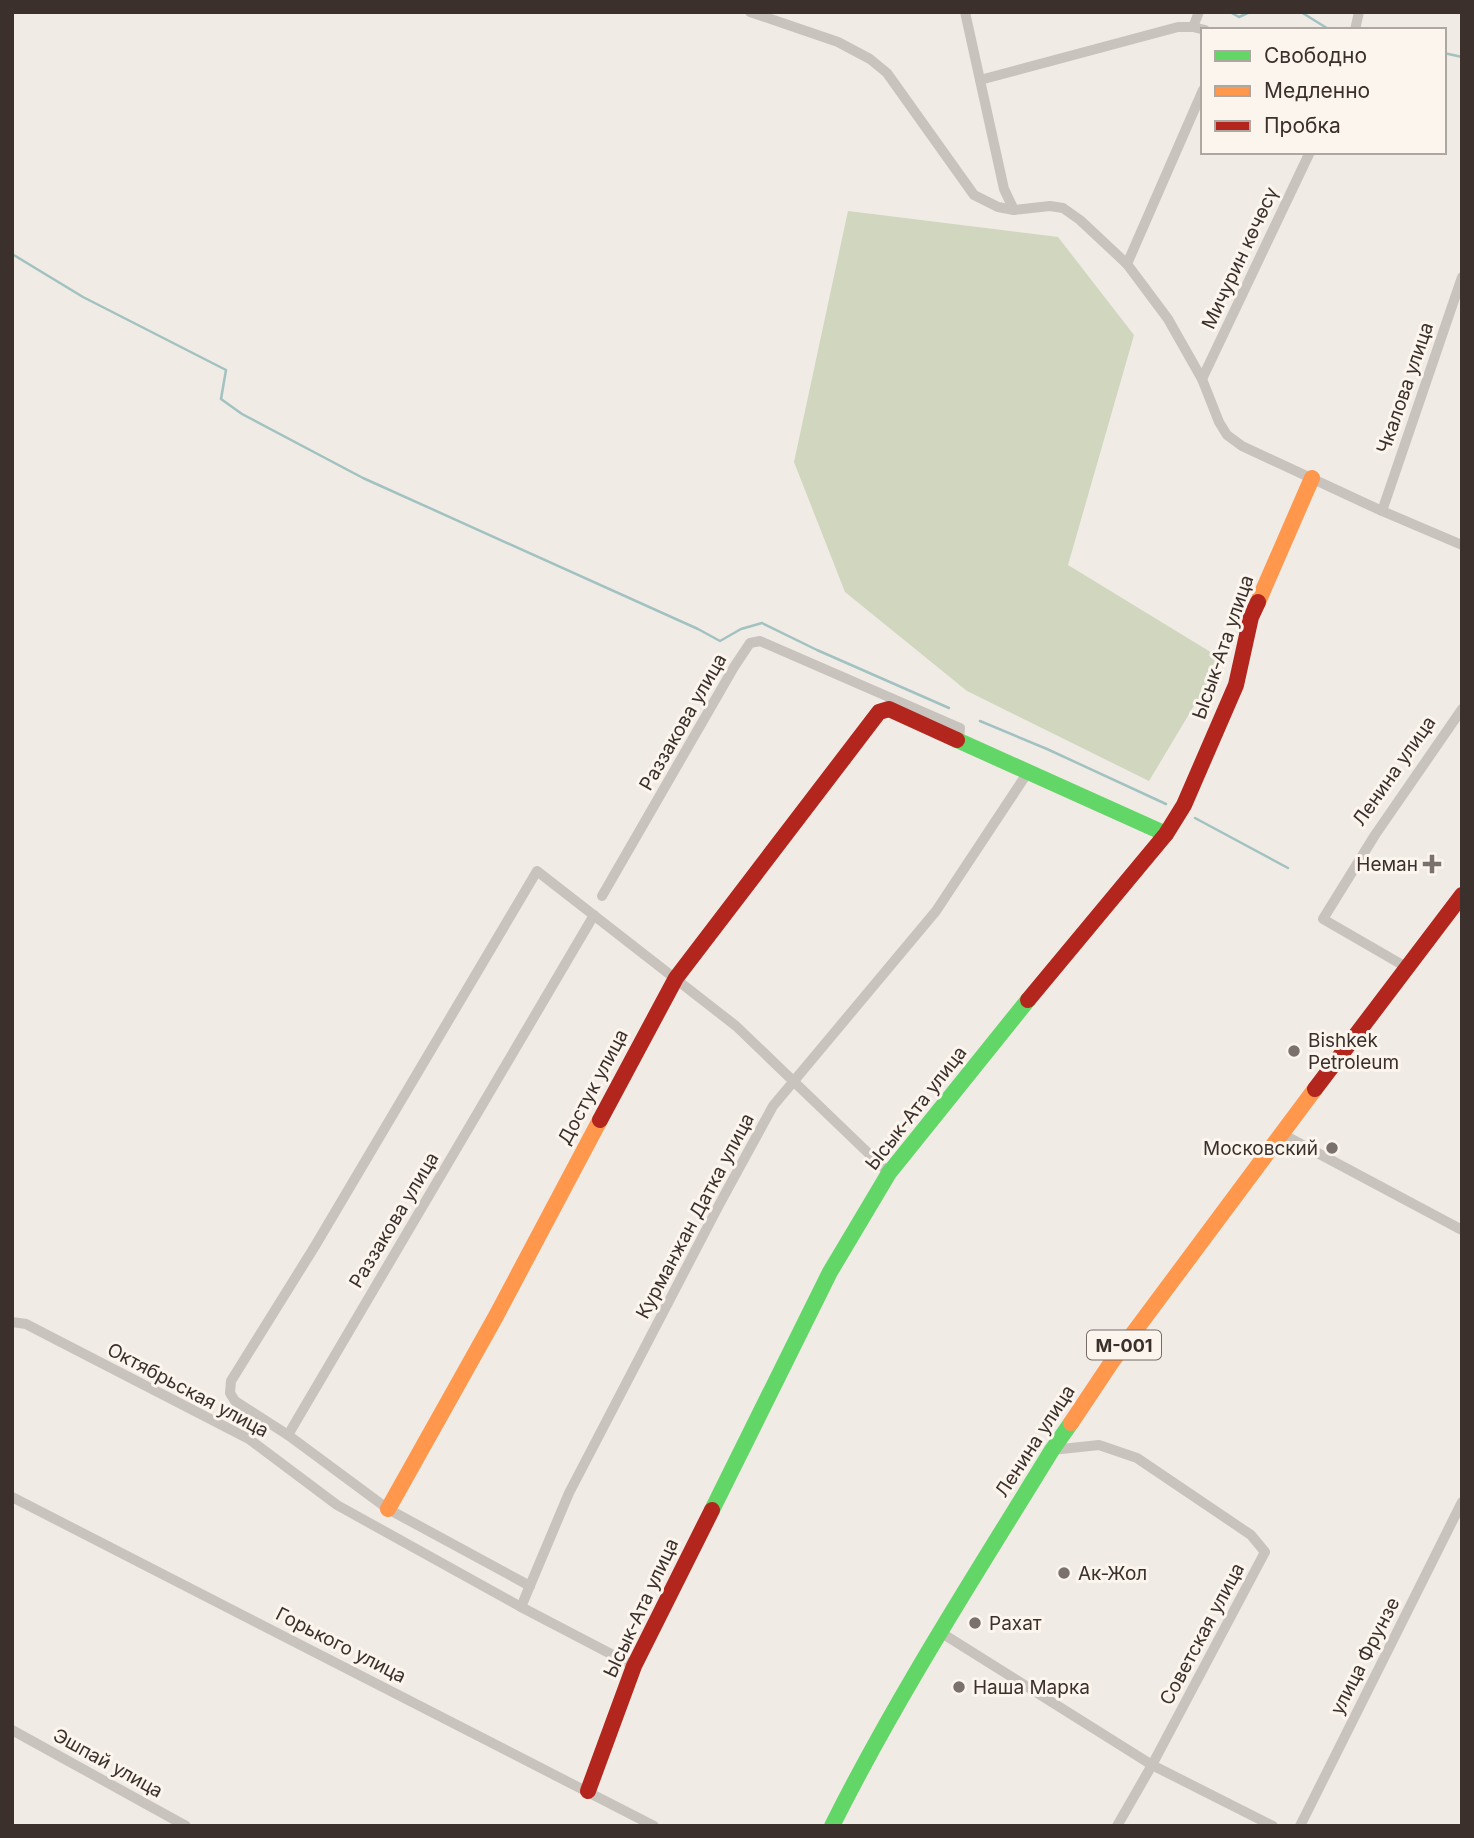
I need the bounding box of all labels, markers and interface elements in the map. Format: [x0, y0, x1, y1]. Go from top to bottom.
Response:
legend [1201, 28, 1446, 154]
text: Свободно [1264, 43, 1367, 68]
text: Медленно [1264, 78, 1370, 103]
text: Пробка [1264, 113, 1341, 138]
street label: Мичурин көчөсү [1197, 183, 1283, 333]
street label: Чкалова улица [1372, 319, 1438, 457]
street label: Ысык-Ата улица [1188, 572, 1258, 722]
street label: Раззакова улица [634, 649, 732, 795]
street label: Ленина улица [1348, 712, 1440, 830]
place label: Неман [1356, 853, 1418, 876]
marker: Неман [1424, 856, 1440, 872]
street label: Достук улица [553, 1025, 633, 1149]
place label: Bishkek Petroleum [1308, 1029, 1399, 1074]
street label: Ысык-Ата улица [861, 1042, 971, 1174]
marker: Bishkek Petroleum [1286, 1043, 1302, 1059]
street label: Курманжан Датка улица [631, 1109, 759, 1323]
place label: Московский [1203, 1137, 1318, 1160]
marker: Московский [1324, 1140, 1340, 1156]
street label: Раззакова улица [344, 1148, 444, 1292]
road number: М-001 [1087, 1330, 1161, 1360]
street label: Октябрьская улица [103, 1338, 273, 1442]
street label: Ленина улица [990, 1381, 1080, 1501]
street label: Ысык-Ата улица [599, 1535, 683, 1681]
street label: Советская улица [1155, 1559, 1249, 1709]
place label: Ак-Жол [1078, 1562, 1147, 1585]
marker: Ак-Жол [1056, 1565, 1072, 1581]
street label: улица Фрунзе [1326, 1593, 1404, 1719]
street label: Горького улица [272, 1602, 410, 1688]
place label: Рахат [989, 1612, 1042, 1635]
marker: Рахат [967, 1615, 983, 1631]
place label: Наша Марка [973, 1676, 1090, 1699]
marker: Наша Марка [951, 1679, 967, 1695]
street label: Эшпай улица [49, 1723, 167, 1803]

